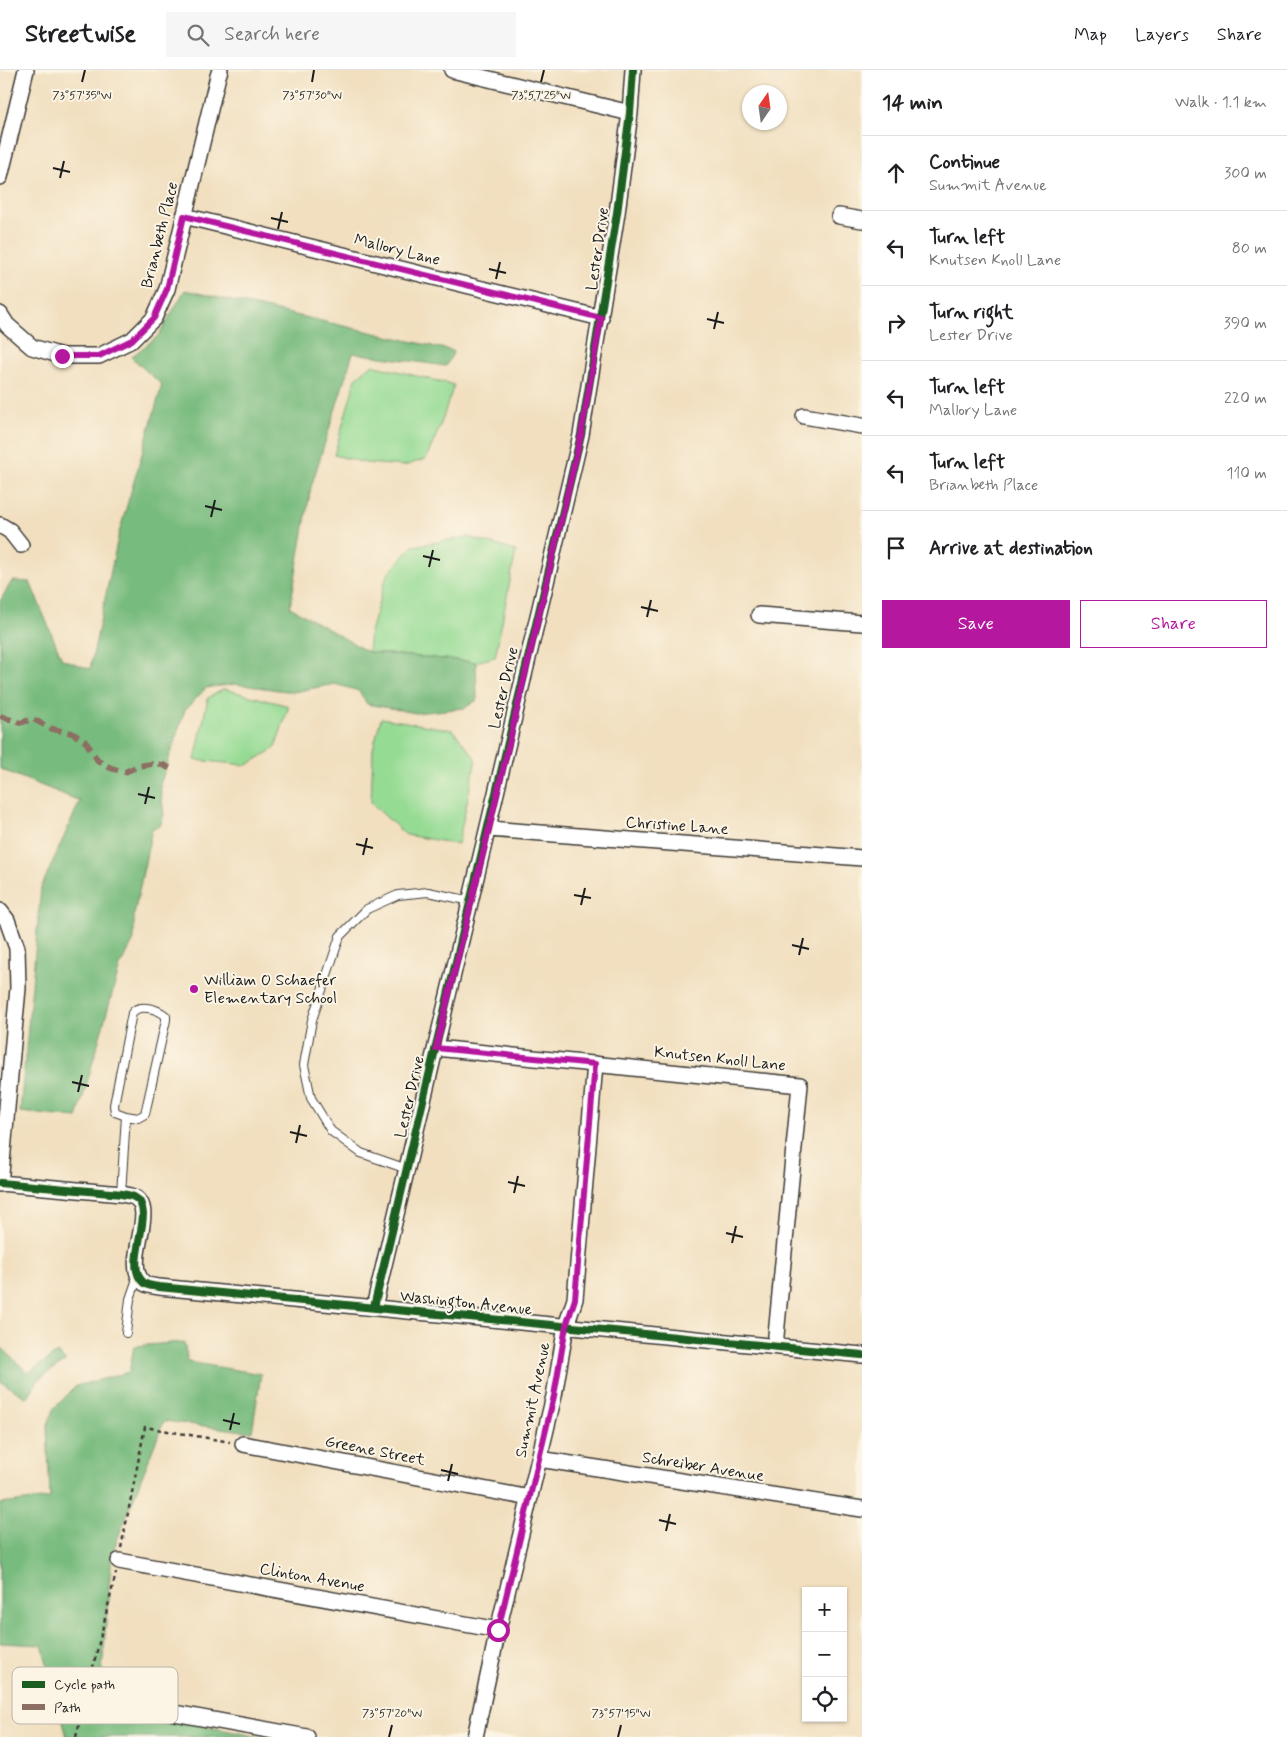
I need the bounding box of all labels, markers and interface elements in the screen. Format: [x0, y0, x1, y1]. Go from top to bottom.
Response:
search box [166, 12, 516, 57]
text: Streetwise [25, 19, 136, 50]
icon: search [184, 21, 212, 49]
text: Search here [224, 22, 320, 47]
text: Map [1074, 23, 1107, 47]
text: Layers [1135, 23, 1189, 47]
text: Share [1217, 23, 1262, 47]
north arrow [742, 85, 787, 130]
text: 73°57'35"W [52, 88, 112, 104]
text: 73°57'30"W [282, 88, 342, 104]
text: 73°57'25"W [511, 88, 571, 104]
text: 14 min [882, 89, 943, 117]
text: Walk · 1.1 km [1175, 92, 1267, 113]
text: Continue [929, 150, 1000, 175]
icon: ahead [882, 159, 910, 187]
text: 300 m [1224, 163, 1267, 184]
text: Summit Avenue [929, 175, 1047, 196]
street label: Brianbeth Place [137, 180, 183, 290]
street label: Lester Drive [582, 206, 614, 292]
text: Turn left [929, 225, 1005, 250]
street label: Mallory Lane [352, 229, 442, 271]
icon: left [882, 234, 910, 262]
text: 80 m [1232, 238, 1267, 259]
text: Knutsen Knoll Lane [929, 250, 1061, 271]
text: Turn right [929, 300, 1013, 325]
icon: right [882, 309, 910, 337]
text: 390 m [1224, 313, 1267, 334]
text: Lester Drive [929, 325, 1013, 346]
route end [51, 345, 74, 368]
text: Turn left [929, 375, 1005, 400]
icon: left [882, 384, 910, 412]
text: 220 m [1224, 388, 1267, 409]
text: Mallory Lane [929, 400, 1017, 421]
text: Turn left [929, 450, 1005, 475]
icon: left [882, 459, 910, 487]
text: 110 m [1226, 463, 1267, 484]
text: Brianbeth Place [929, 475, 1038, 496]
icon: arrive [882, 534, 910, 562]
text: Arrive at destination [929, 536, 1093, 561]
button: Save [882, 600, 1070, 648]
button: Share [1080, 600, 1267, 648]
street label: Lester Drive [484, 645, 524, 731]
street label: Christine Lane [625, 812, 729, 840]
place label: William O Schaefer Elementary School [204, 970, 337, 1009]
marker: William O Schaefer Elementary School [188, 983, 200, 995]
street label: Knutsen Knoll Lane [653, 1042, 787, 1076]
street label: Lester Drive [390, 1054, 430, 1140]
street label: Washington Avenue [399, 1286, 534, 1321]
street label: Summit Avenue [510, 1340, 556, 1460]
street label: Greene Street [323, 1431, 427, 1471]
street label: Schreiber Avenue [640, 1447, 766, 1487]
street label: Clinton Avenue [258, 1558, 366, 1598]
map controls [802, 1587, 847, 1722]
button: + [802, 1587, 847, 1632]
route start [487, 1619, 510, 1642]
button: − [802, 1632, 847, 1677]
legend [12, 1667, 178, 1724]
text: Cycle path [54, 1676, 115, 1694]
button: locate [802, 1677, 847, 1722]
text: Path [54, 1699, 81, 1717]
text: 73°57'20"W [362, 1706, 422, 1722]
text: 73°57'15"W [591, 1706, 651, 1722]

